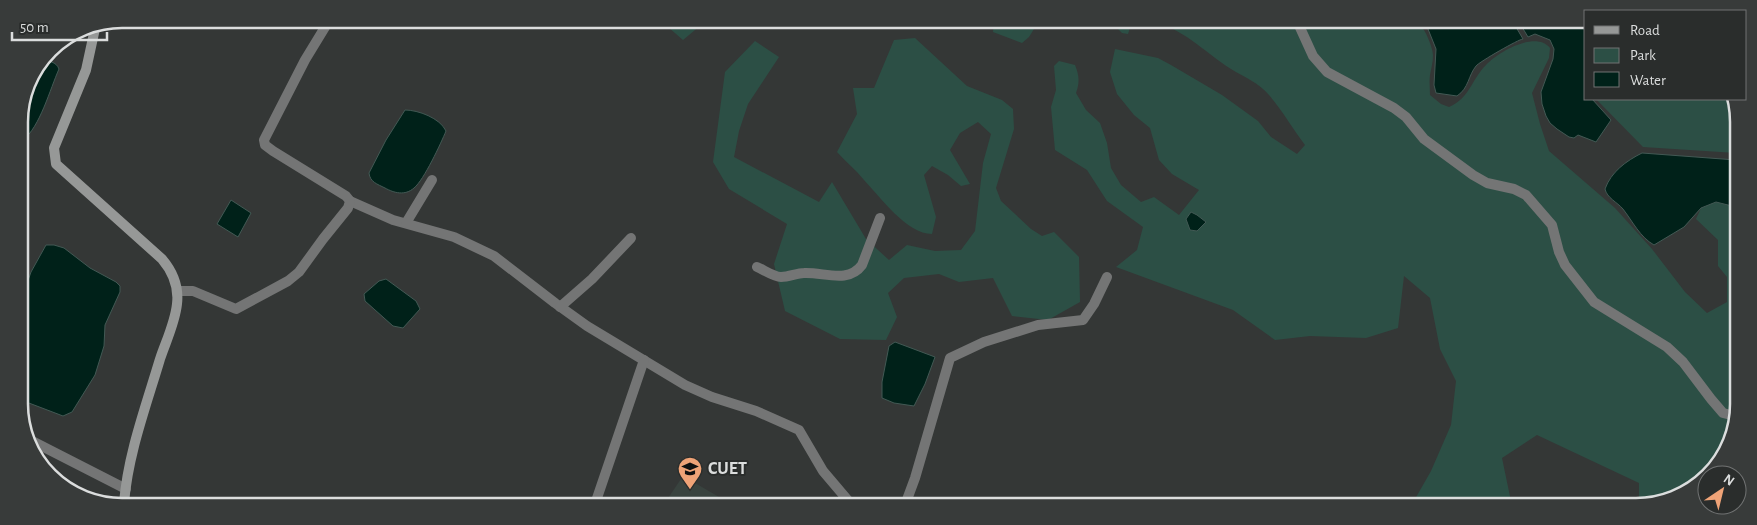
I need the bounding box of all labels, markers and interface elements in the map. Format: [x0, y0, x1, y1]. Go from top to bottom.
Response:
scale bar [12, 10, 108, 42]
legend [1584, 10, 1747, 100]
text: 50 m [20, 20, 49, 35]
text: Road [1630, 23, 1660, 38]
text: Park [1630, 48, 1656, 63]
text: Water [1630, 73, 1666, 88]
school or university icon: CUET [677, 456, 703, 490]
place label: CUET [708, 460, 747, 478]
north arrow [1697, 465, 1747, 515]
text: N [1721, 472, 1737, 489]

